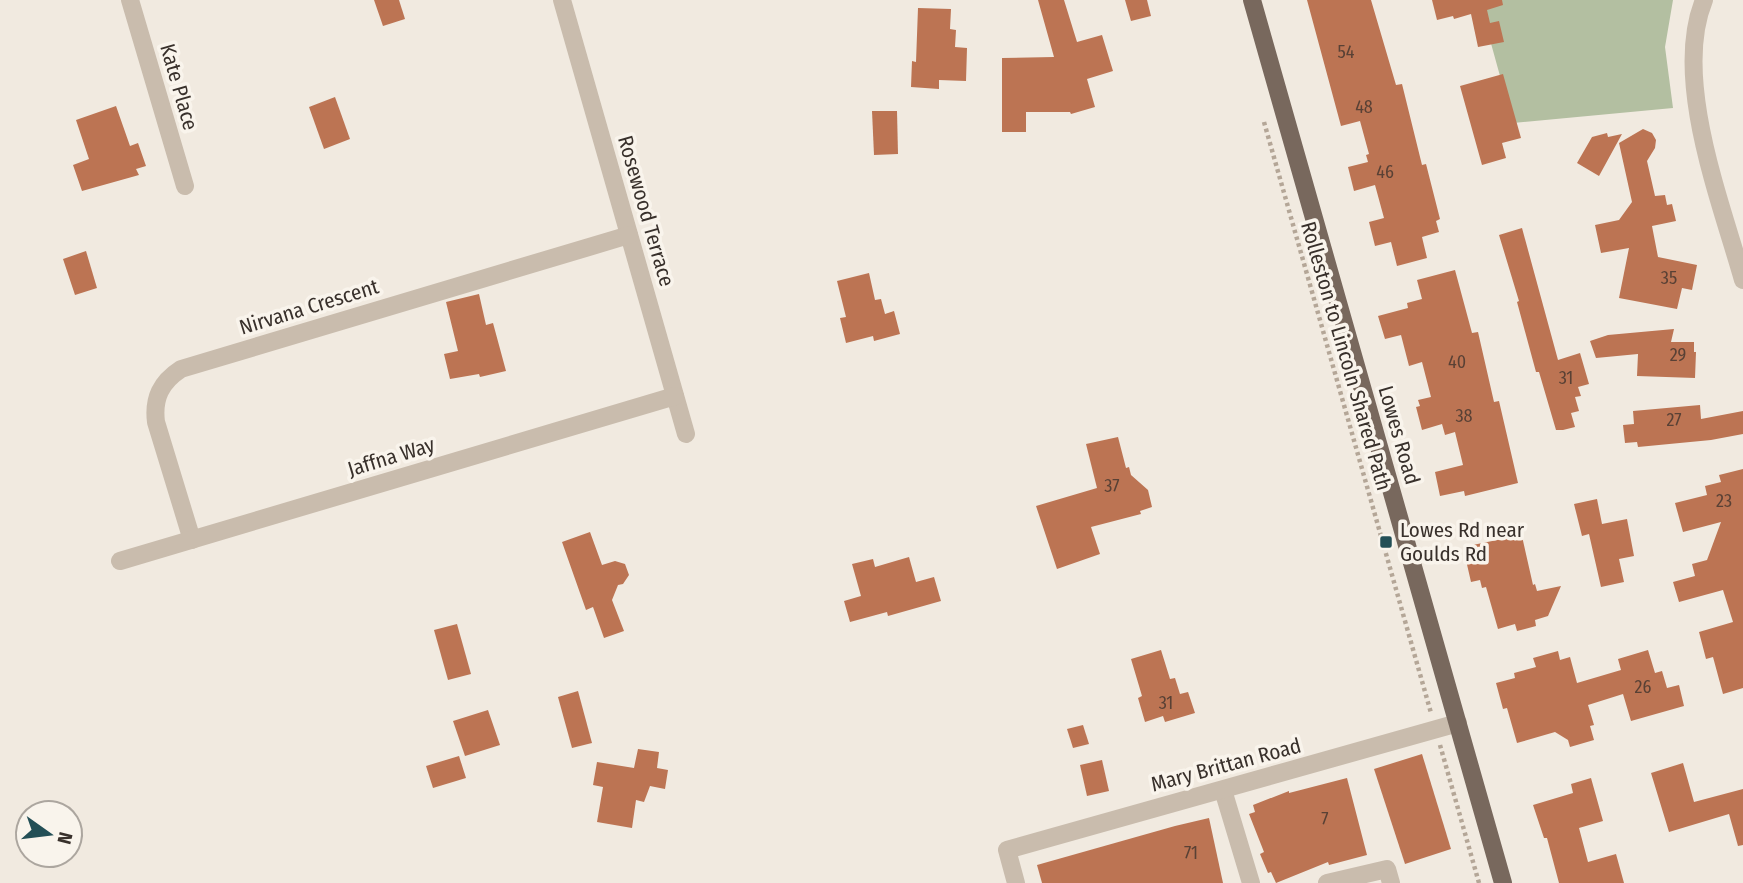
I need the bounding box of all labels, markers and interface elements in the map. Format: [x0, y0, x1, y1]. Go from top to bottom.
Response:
street label: Kate Place [154, 41, 204, 133]
house number: 54 [1338, 41, 1355, 63]
house number: 48 [1355, 96, 1373, 118]
street label: Rosewood Terrace [612, 133, 680, 289]
house number: 46 [1376, 161, 1394, 183]
street label: Rolleston to Lincoln Shared Path [1295, 218, 1397, 494]
house number: 35 [1661, 267, 1677, 289]
street label: Nirvana Crescent [236, 273, 382, 341]
house number: 29 [1670, 344, 1686, 366]
house number: 40 [1448, 351, 1466, 373]
house number: 31 [1559, 367, 1573, 389]
street label: Lowes Road [1373, 383, 1425, 487]
house number: 38 [1455, 405, 1473, 427]
house number: 27 [1666, 409, 1682, 431]
street label: Jaffna Way [344, 431, 438, 483]
house number: 37 [1104, 475, 1120, 497]
house number: 23 [1716, 490, 1732, 512]
place label: Lowes Rd near Goulds Rd [1400, 517, 1525, 567]
marker: Lowes Rd near Goulds Rd [1378, 534, 1394, 550]
house number: 26 [1635, 676, 1652, 698]
house number: 31 [1159, 692, 1173, 714]
street label: Mary Brittan Road [1148, 732, 1304, 798]
north arrow [14, 799, 84, 869]
house number: 7 [1321, 808, 1329, 830]
text: N [52, 830, 78, 846]
house number: 71 [1184, 842, 1198, 864]

